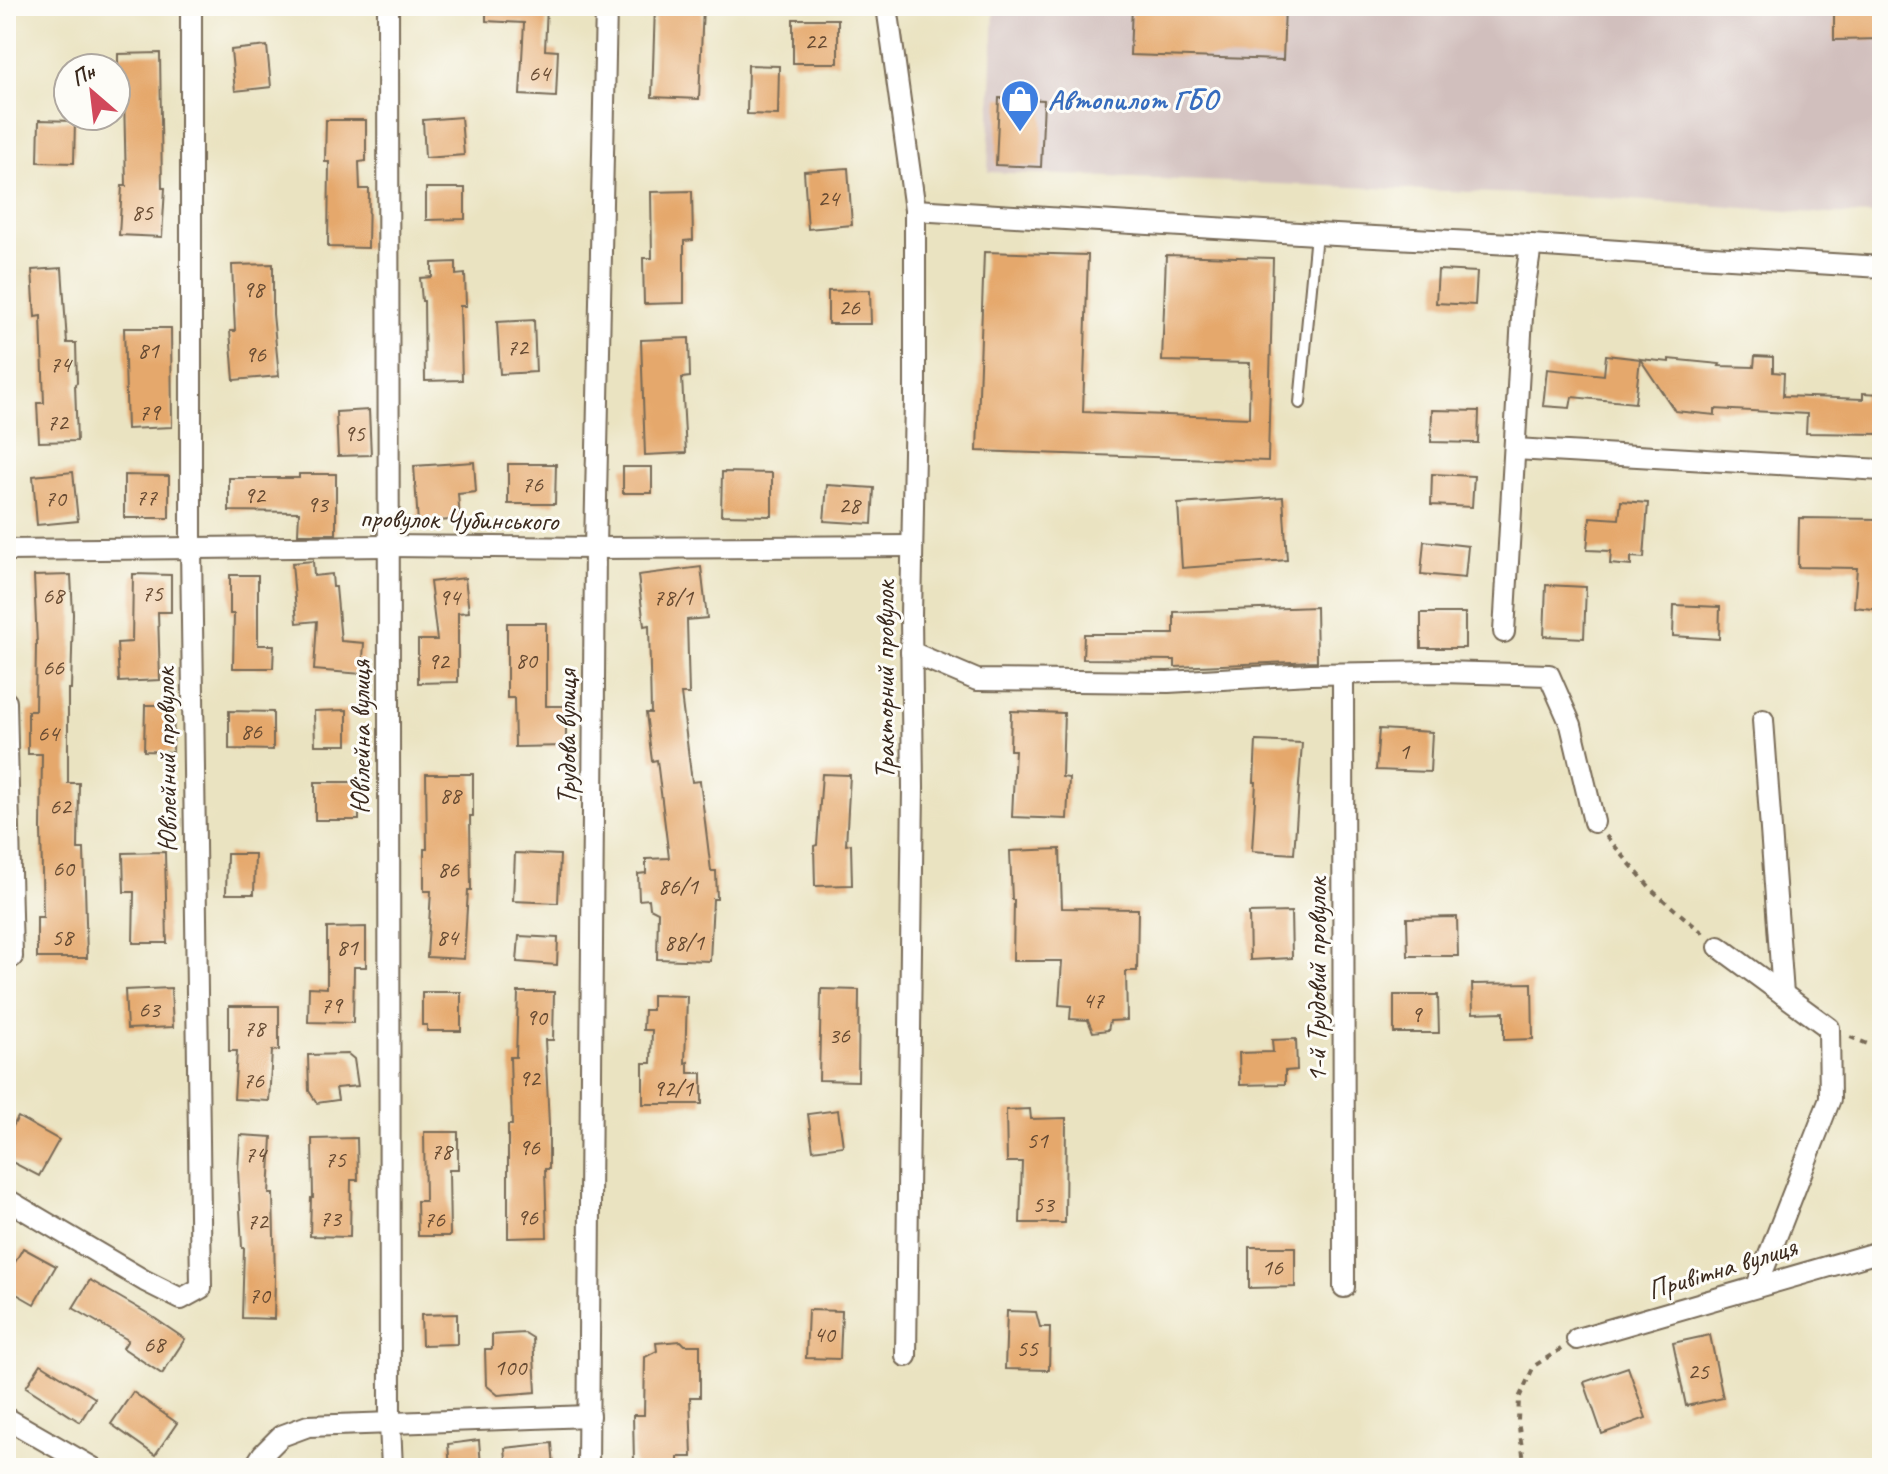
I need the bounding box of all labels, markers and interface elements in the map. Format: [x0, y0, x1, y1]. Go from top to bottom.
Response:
house number: 22 [804, 26, 828, 56]
north arrow [52, 52, 132, 132]
text: Пн [66, 57, 101, 93]
house number: 64 [528, 58, 552, 88]
shop icon: Автопилот ГБО [999, 78, 1041, 133]
place label: Автопилот ГБО [1048, 82, 1221, 117]
house number: 24 [817, 183, 841, 213]
house number: 85 [131, 197, 154, 227]
house number: 98 [242, 274, 266, 304]
house number: 26 [838, 292, 861, 322]
house number: 72 [506, 332, 530, 362]
house number: 81 [137, 335, 160, 365]
house number: 96 [244, 339, 267, 369]
house number: 74 [49, 349, 73, 379]
house number: 79 [138, 397, 162, 427]
house number: 72 [46, 407, 70, 437]
house number: 95 [343, 418, 366, 448]
house number: 76 [521, 469, 544, 499]
house number: 92 [243, 480, 267, 510]
house number: 77 [135, 482, 158, 512]
house number: 70 [44, 483, 68, 513]
house number: 93 [306, 489, 330, 519]
house number: 28 [838, 490, 862, 520]
street label: провулок Чубинського [359, 500, 561, 538]
house number: 75 [141, 578, 164, 608]
street label: Тракторний провулок [867, 578, 902, 779]
house number: 68 [42, 580, 66, 610]
house number: 94 [438, 582, 462, 612]
house number: 78/1 [653, 582, 694, 612]
house number: 80 [515, 645, 539, 675]
house number: 92 [427, 646, 451, 676]
house number: 66 [42, 652, 65, 682]
street label: Ювілейна вулиця [343, 659, 378, 814]
street label: Ювілейний провулок [147, 665, 185, 853]
street label: Трудова вулиця [549, 667, 584, 804]
house number: 86 [240, 716, 263, 746]
house number: 64 [37, 718, 61, 748]
house number: 1 [1399, 736, 1411, 766]
house number: 88 [439, 780, 463, 810]
house number: 62 [49, 791, 73, 821]
house number: 60 [52, 853, 76, 883]
house number: 86 [437, 854, 460, 884]
house number: 86/1 [658, 871, 699, 901]
street label: 1-й Трудовий провулок [1299, 875, 1334, 1083]
house number: 58 [51, 922, 75, 952]
house number: 84 [436, 922, 460, 952]
house number: 88/1 [664, 927, 705, 957]
house number: 81 [336, 932, 359, 962]
house number: 47 [1082, 985, 1105, 1015]
house number: 79 [320, 990, 344, 1020]
house number: 63 [138, 994, 162, 1024]
house number: 9 [1411, 999, 1424, 1029]
house number: 90 [525, 1002, 549, 1032]
house number: 78 [243, 1013, 267, 1043]
house number: 36 [828, 1020, 851, 1050]
house number: 92 [518, 1063, 542, 1093]
house number: 76 [242, 1065, 265, 1095]
house number: 92/1 [653, 1073, 694, 1103]
house number: 51 [1026, 1125, 1049, 1155]
house number: 96 [518, 1132, 541, 1162]
house number: 78 [430, 1136, 454, 1166]
house number: 74 [244, 1139, 268, 1169]
house number: 75 [324, 1144, 347, 1174]
house number: 53 [1032, 1189, 1056, 1219]
house number: 96 [516, 1202, 539, 1232]
house number: 73 [319, 1203, 343, 1233]
house number: 76 [423, 1204, 446, 1234]
house number: 72 [246, 1206, 270, 1236]
street label: Привітна вулиця [1643, 1228, 1802, 1307]
house number: 16 [1261, 1252, 1284, 1282]
house number: 70 [248, 1280, 272, 1310]
house number: 40 [813, 1319, 837, 1349]
house number: 68 [143, 1329, 167, 1359]
house number: 55 [1016, 1333, 1039, 1363]
house number: 100 [494, 1352, 528, 1382]
house number: 25 [1687, 1356, 1710, 1386]

